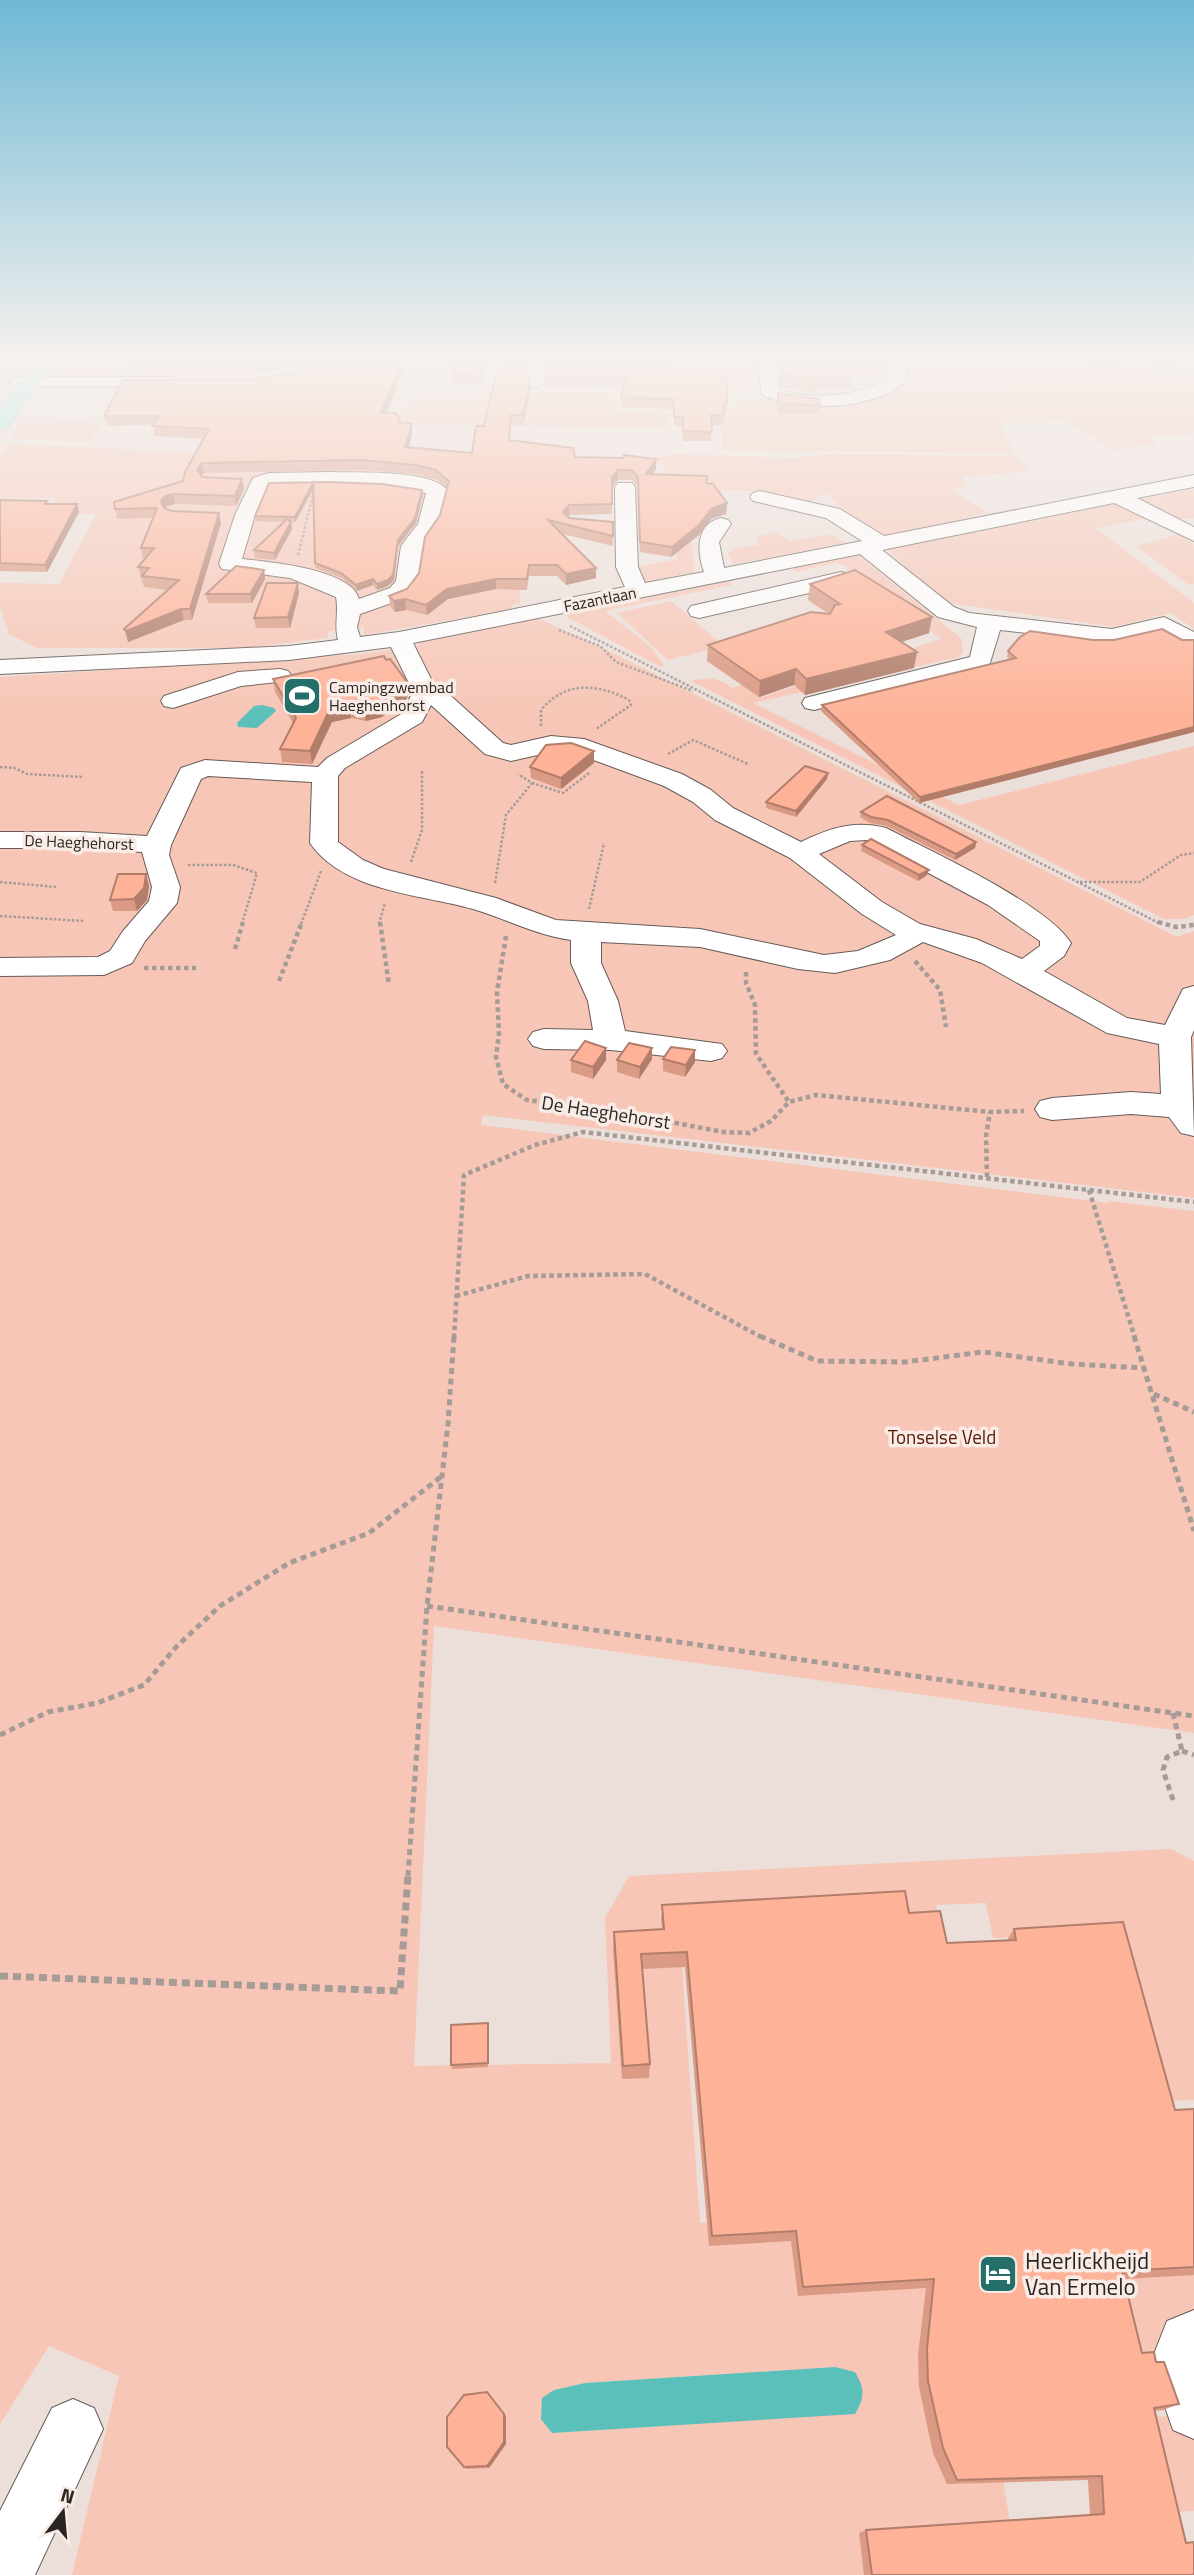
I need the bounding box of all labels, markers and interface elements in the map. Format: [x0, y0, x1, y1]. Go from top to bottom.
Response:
street label: Fazantlaan [562, 580, 638, 618]
sports icon: Campingzwembad Haeghenhorst [281, 675, 323, 717]
place label: Campingzwembad Haeghenhorst [329, 675, 454, 717]
street label: De Haeghehorst [24, 828, 134, 856]
street label: De Haeghehorst [540, 1087, 673, 1136]
park label: Tonselse Veld [888, 1422, 996, 1451]
place label: Heerlickheijd Van Ermelo [1025, 2243, 1149, 2304]
hotel icon: Heerlickheijd Van Ermelo [977, 2253, 1019, 2295]
north arrow [28, 2477, 98, 2547]
text: N [57, 2479, 78, 2511]

